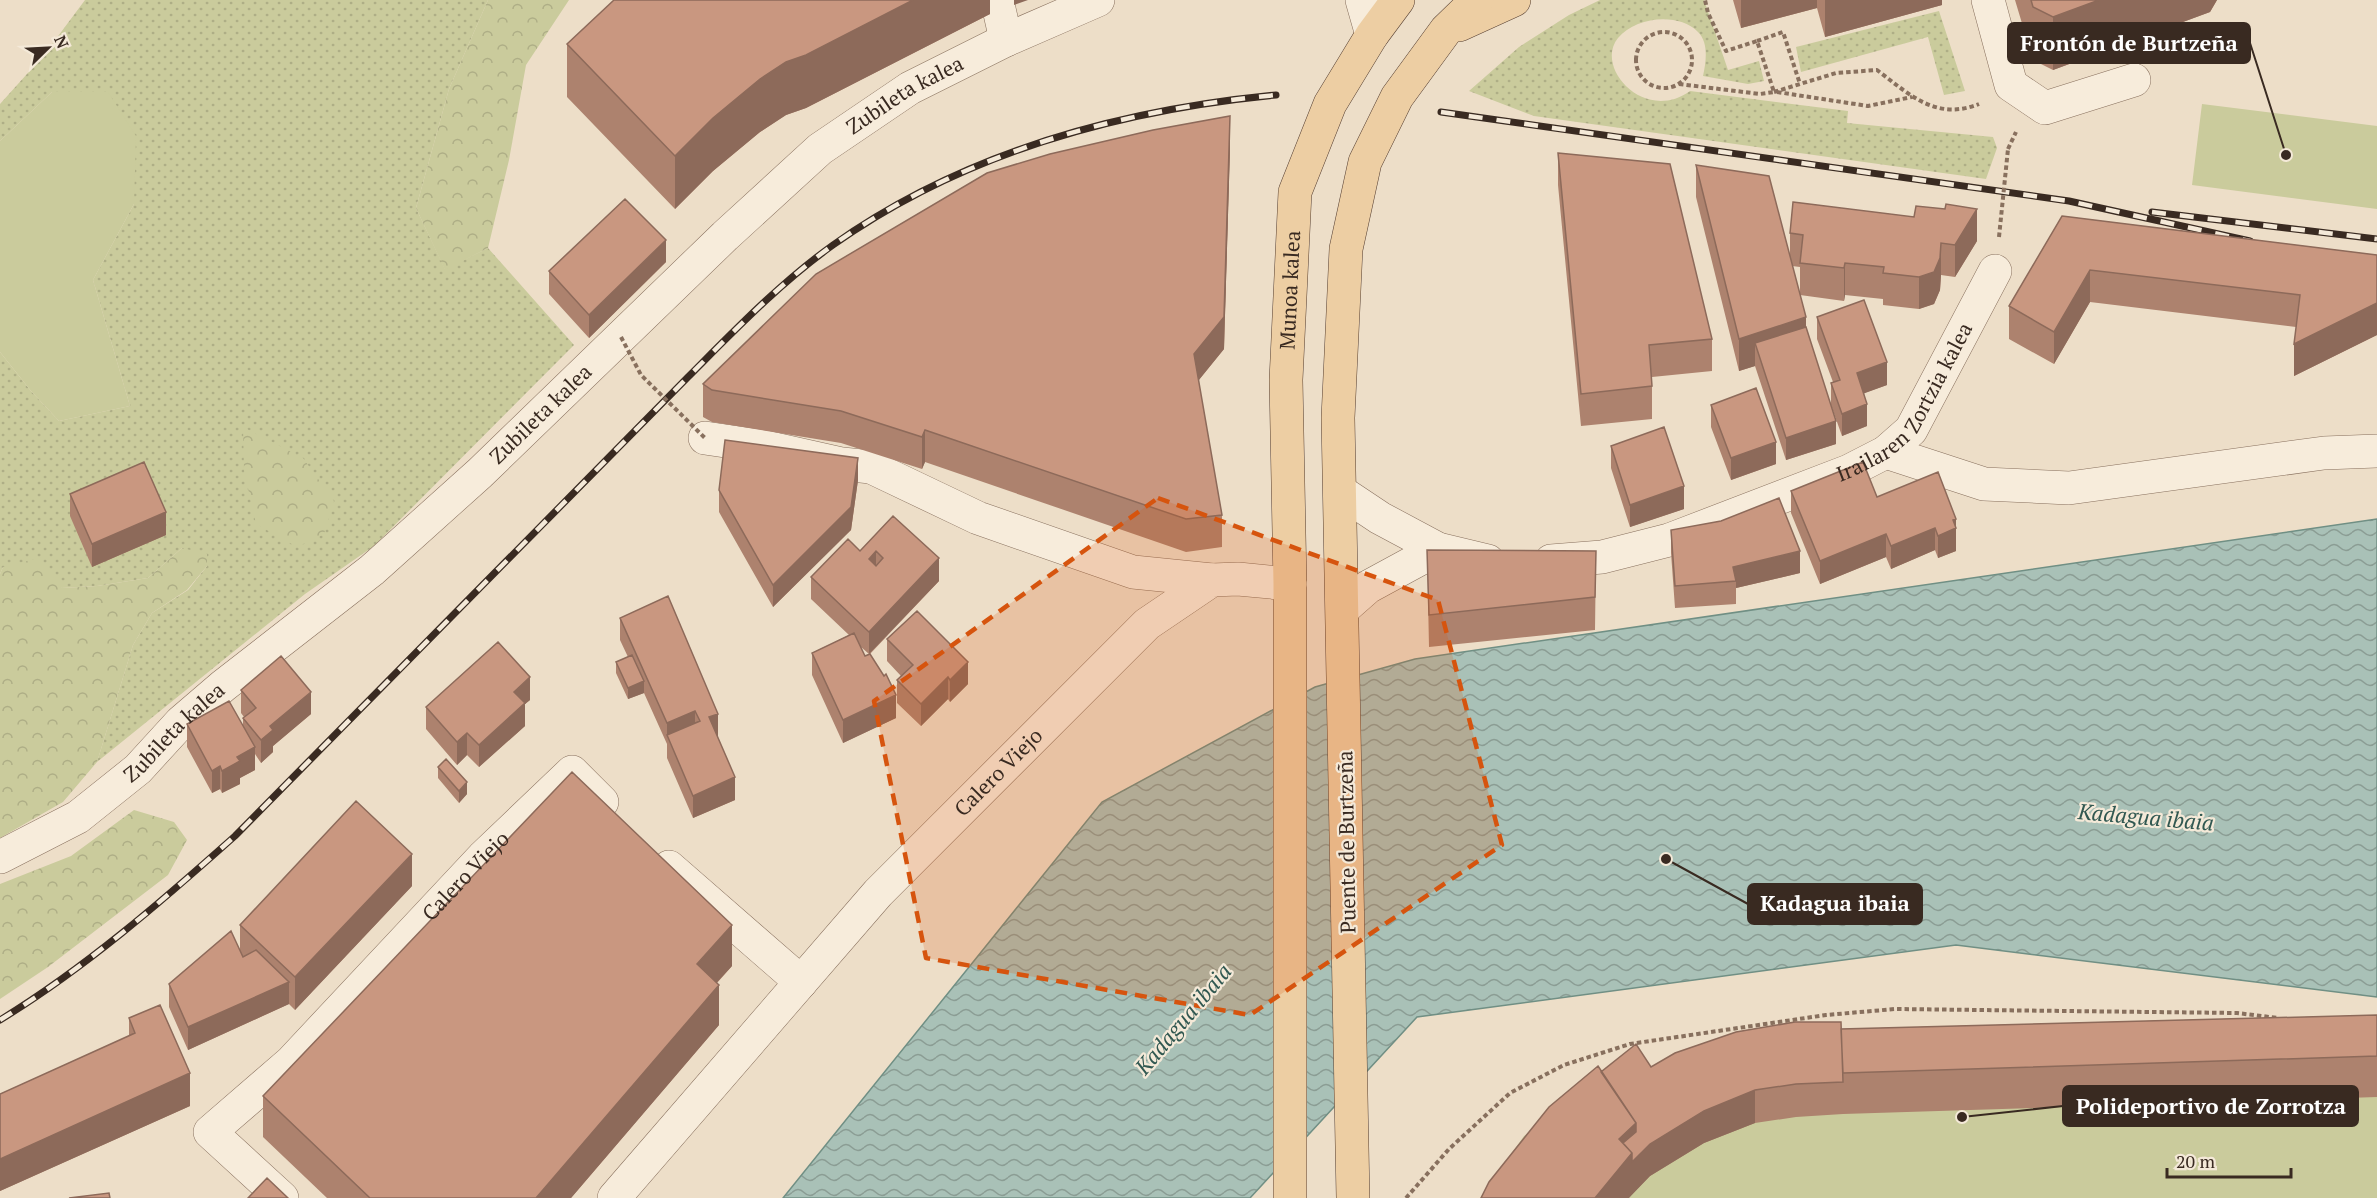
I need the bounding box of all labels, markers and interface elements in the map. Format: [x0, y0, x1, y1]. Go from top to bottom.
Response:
north arrow [18, 18, 78, 78]
callout: Frontón de Burtzeña [2008, 23, 2250, 63]
text: Frontón de Burtzeña [2020, 28, 2238, 57]
text: N [49, 32, 74, 52]
street label: Zubileta kalea [840, 48, 968, 140]
street label: Munoa kalea [1272, 230, 1306, 350]
street label: Irailaren Zortzia kalea [1832, 317, 1978, 488]
street label: Zubileta kalea [483, 357, 597, 470]
street label: Zubileta kalea [117, 675, 231, 788]
street label: Calero Viejo [948, 721, 1048, 822]
street label: Puente de Burtzeña [1330, 750, 1362, 934]
water label: Kadagua ibaia [2076, 796, 2215, 837]
street label: Calero Viejo [416, 824, 515, 926]
callout: Kadagua ibaia [1748, 884, 1922, 924]
text: Kadagua ibaia [1760, 888, 1910, 917]
water label: Kadagua ibaia [1127, 957, 1237, 1081]
callout: Polideportivo de Zorrotza [2063, 1086, 2358, 1126]
text: Polideportivo de Zorrotza [2076, 1091, 2346, 1120]
scale bar [2167, 1141, 2292, 1179]
text: 20 m [2176, 1149, 2216, 1173]

